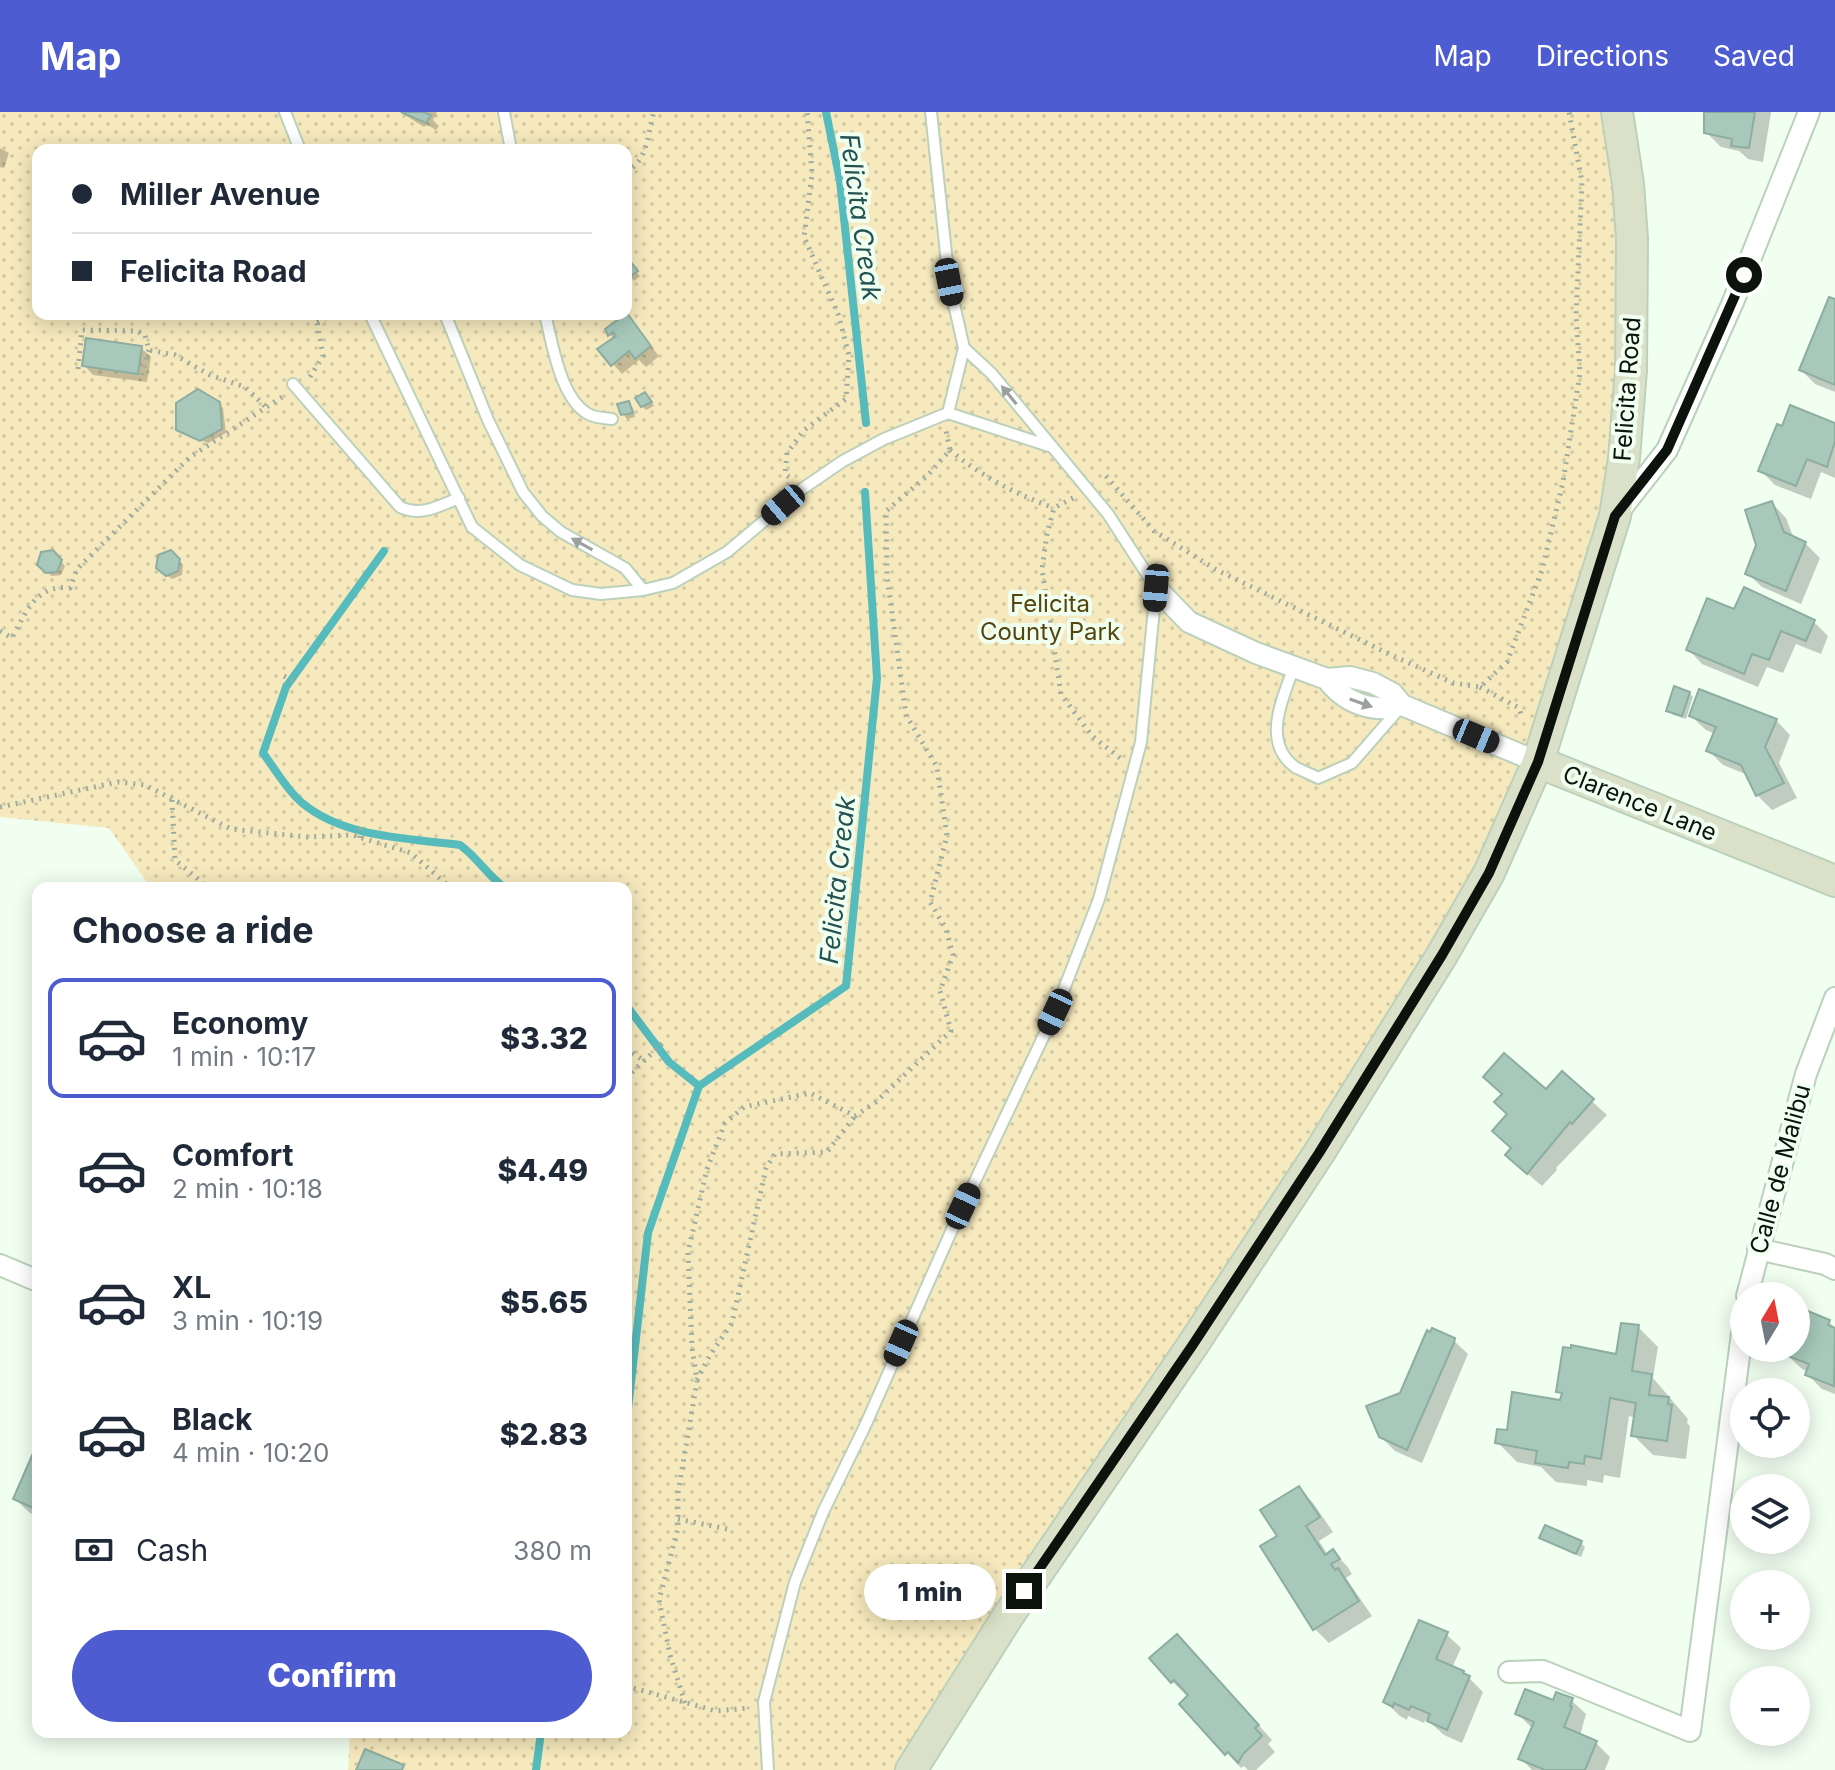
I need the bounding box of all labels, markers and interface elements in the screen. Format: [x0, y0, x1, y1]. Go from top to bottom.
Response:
text: Map [40, 33, 121, 79]
text: Map [1433, 39, 1492, 73]
text: Directions [1536, 39, 1669, 73]
text: Saved [1713, 39, 1795, 73]
water label: Felicita Creak [834, 132, 888, 303]
text: Miller Avenue [120, 176, 320, 212]
text: Felicita Road [120, 253, 307, 289]
car [933, 256, 965, 308]
route start [1726, 257, 1762, 293]
street label: Felicita Road [1607, 316, 1647, 462]
one-way arrow [1001, 385, 1018, 405]
car [757, 480, 809, 530]
one-way arrow [571, 538, 593, 552]
car [1142, 563, 1170, 613]
park label: Felicita County Park [980, 589, 1120, 646]
one-way arrow [1349, 697, 1373, 709]
car [1449, 716, 1503, 756]
street label: Clarence Lane [1559, 759, 1721, 847]
water label: Felicita Creak [813, 794, 861, 965]
text: Choose a ride [72, 908, 314, 952]
car [1034, 985, 1076, 1039]
icon: car [76, 1002, 148, 1074]
text: Economy [172, 1005, 308, 1041]
text: $3.32 [500, 1020, 588, 1056]
text: 1 min · 10:17 [172, 1041, 316, 1072]
street label: Calle de Malibu [1743, 1081, 1817, 1257]
icon: car [76, 1134, 148, 1206]
text: Comfort [172, 1137, 293, 1173]
text: $4.49 [497, 1152, 588, 1188]
text: 2 min · 10:18 [172, 1173, 323, 1204]
car [942, 1179, 984, 1233]
icon: car [76, 1266, 148, 1338]
text: XL [172, 1269, 211, 1305]
north arrow [1730, 1282, 1810, 1362]
map controls [1730, 1282, 1810, 1746]
text: $5.65 [500, 1284, 588, 1320]
text: 3 min · 10:19 [172, 1305, 323, 1336]
car [880, 1316, 922, 1370]
button: locate [1730, 1378, 1810, 1458]
icon: car [76, 1398, 148, 1470]
text: Black [172, 1401, 252, 1437]
text: $2.83 [500, 1416, 588, 1452]
text: 4 min · 10:20 [172, 1437, 329, 1468]
button: layers [1730, 1474, 1810, 1554]
icon: cash [72, 1528, 116, 1572]
text: Cash [136, 1532, 208, 1568]
text: 380 m [513, 1535, 592, 1566]
callout: 1 min [864, 1563, 996, 1619]
button: + [1730, 1570, 1810, 1650]
route end [1006, 1573, 1042, 1609]
text: 1 min [897, 1576, 963, 1607]
button: Confirm [72, 1630, 592, 1722]
button: − [1730, 1666, 1810, 1746]

